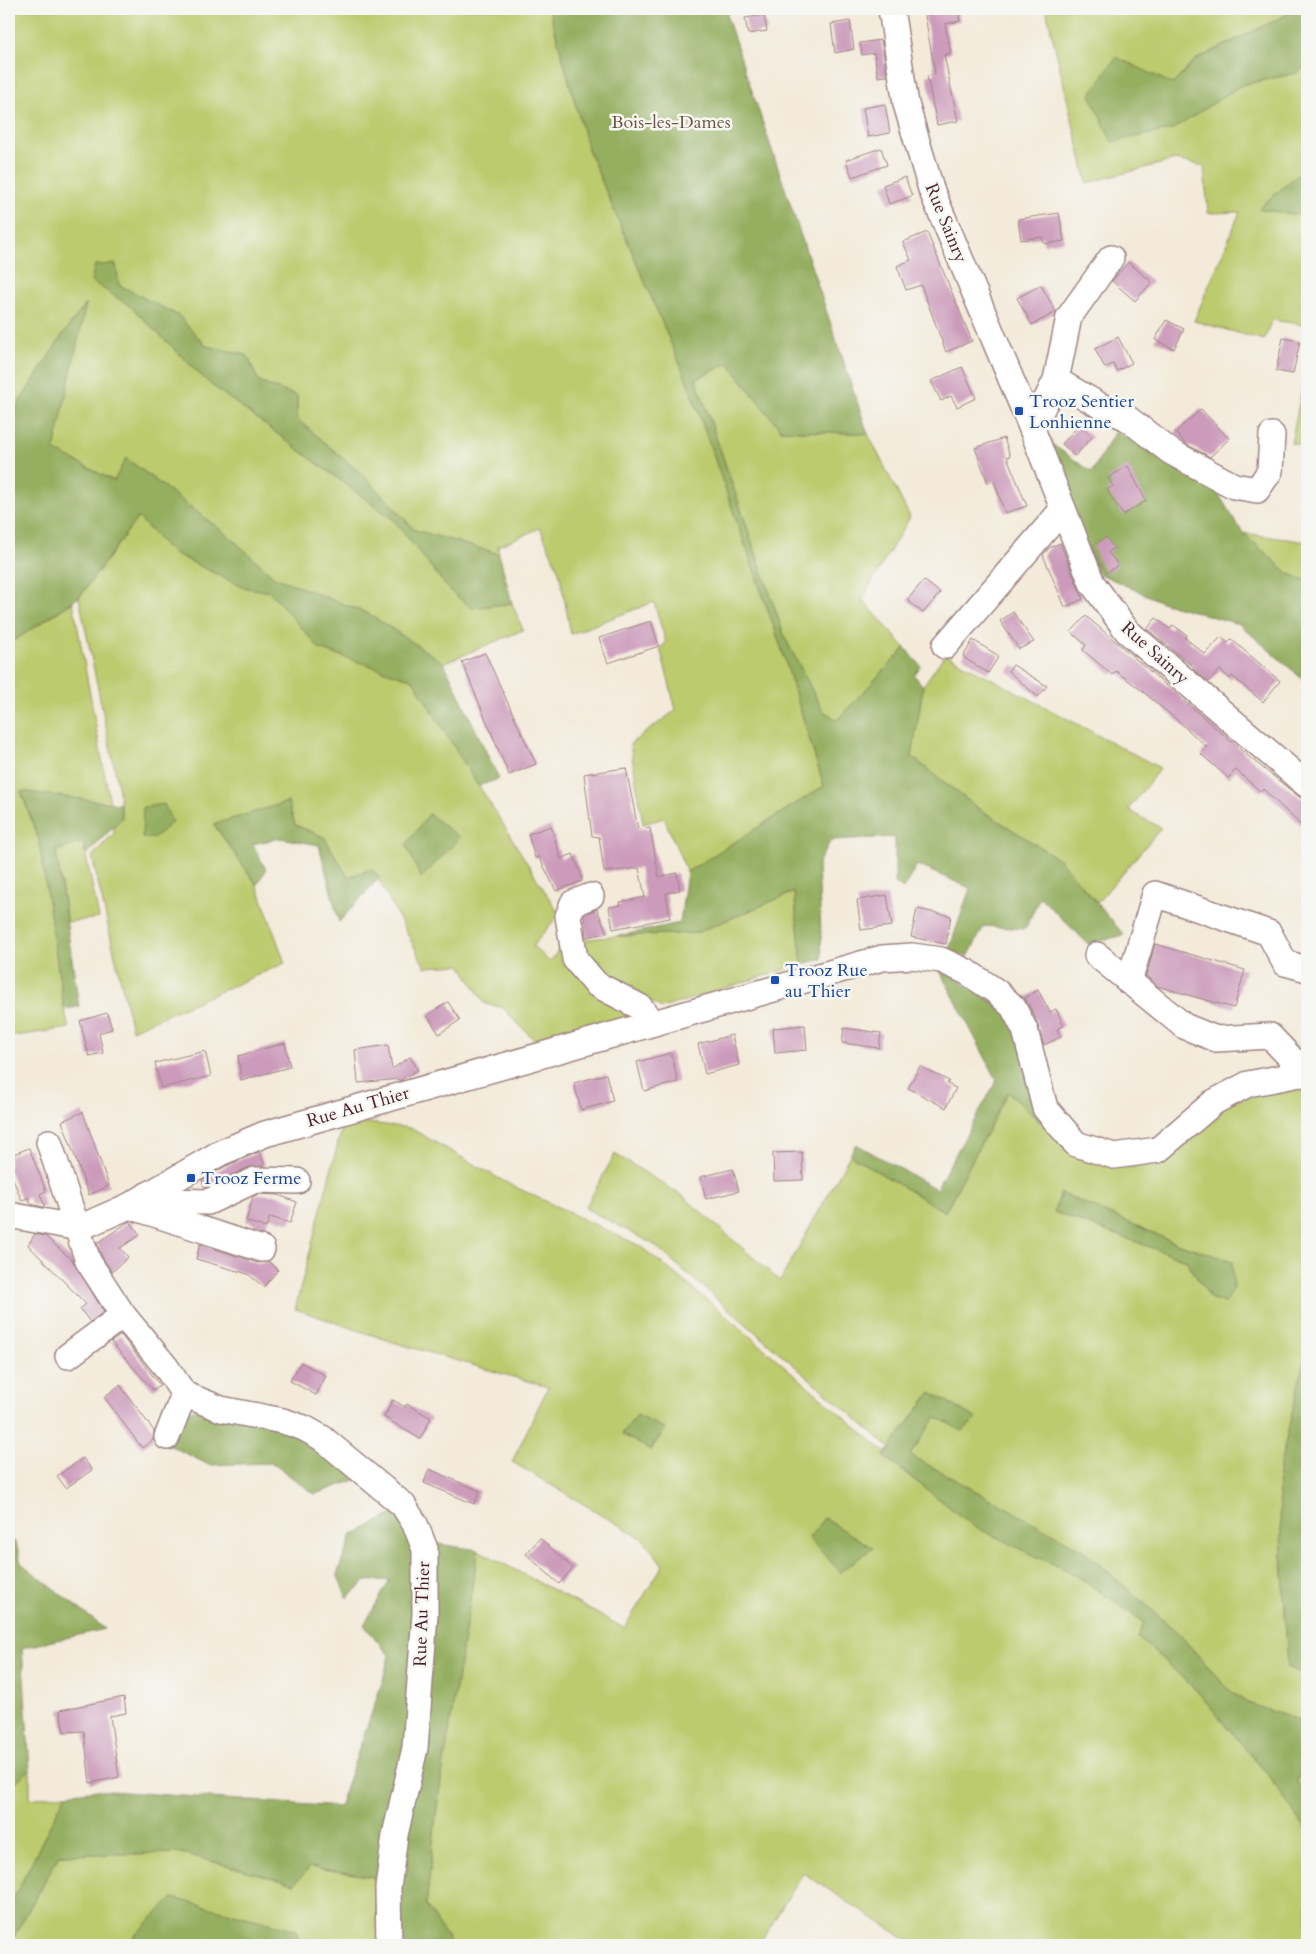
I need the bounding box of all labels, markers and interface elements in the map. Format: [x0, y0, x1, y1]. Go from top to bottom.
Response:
park label: Bois-les-Dames [611, 110, 731, 135]
street label: Rue Sainry [919, 180, 973, 267]
place label: Trooz Sentier Lonhienne [1029, 389, 1134, 435]
marker: Trooz Sentier Lonhienne [1013, 405, 1025, 417]
street label: Rue Sainry [1116, 616, 1195, 691]
place label: Trooz Rue au Thier [785, 958, 868, 1004]
marker: Trooz Rue au Thier [769, 974, 781, 986]
street label: Rue Au Thier [304, 1080, 413, 1134]
place label: Trooz Ferme [201, 1166, 302, 1191]
marker: Trooz Ferme [185, 1172, 197, 1184]
street label: Rue Au Thier [408, 1560, 436, 1667]

